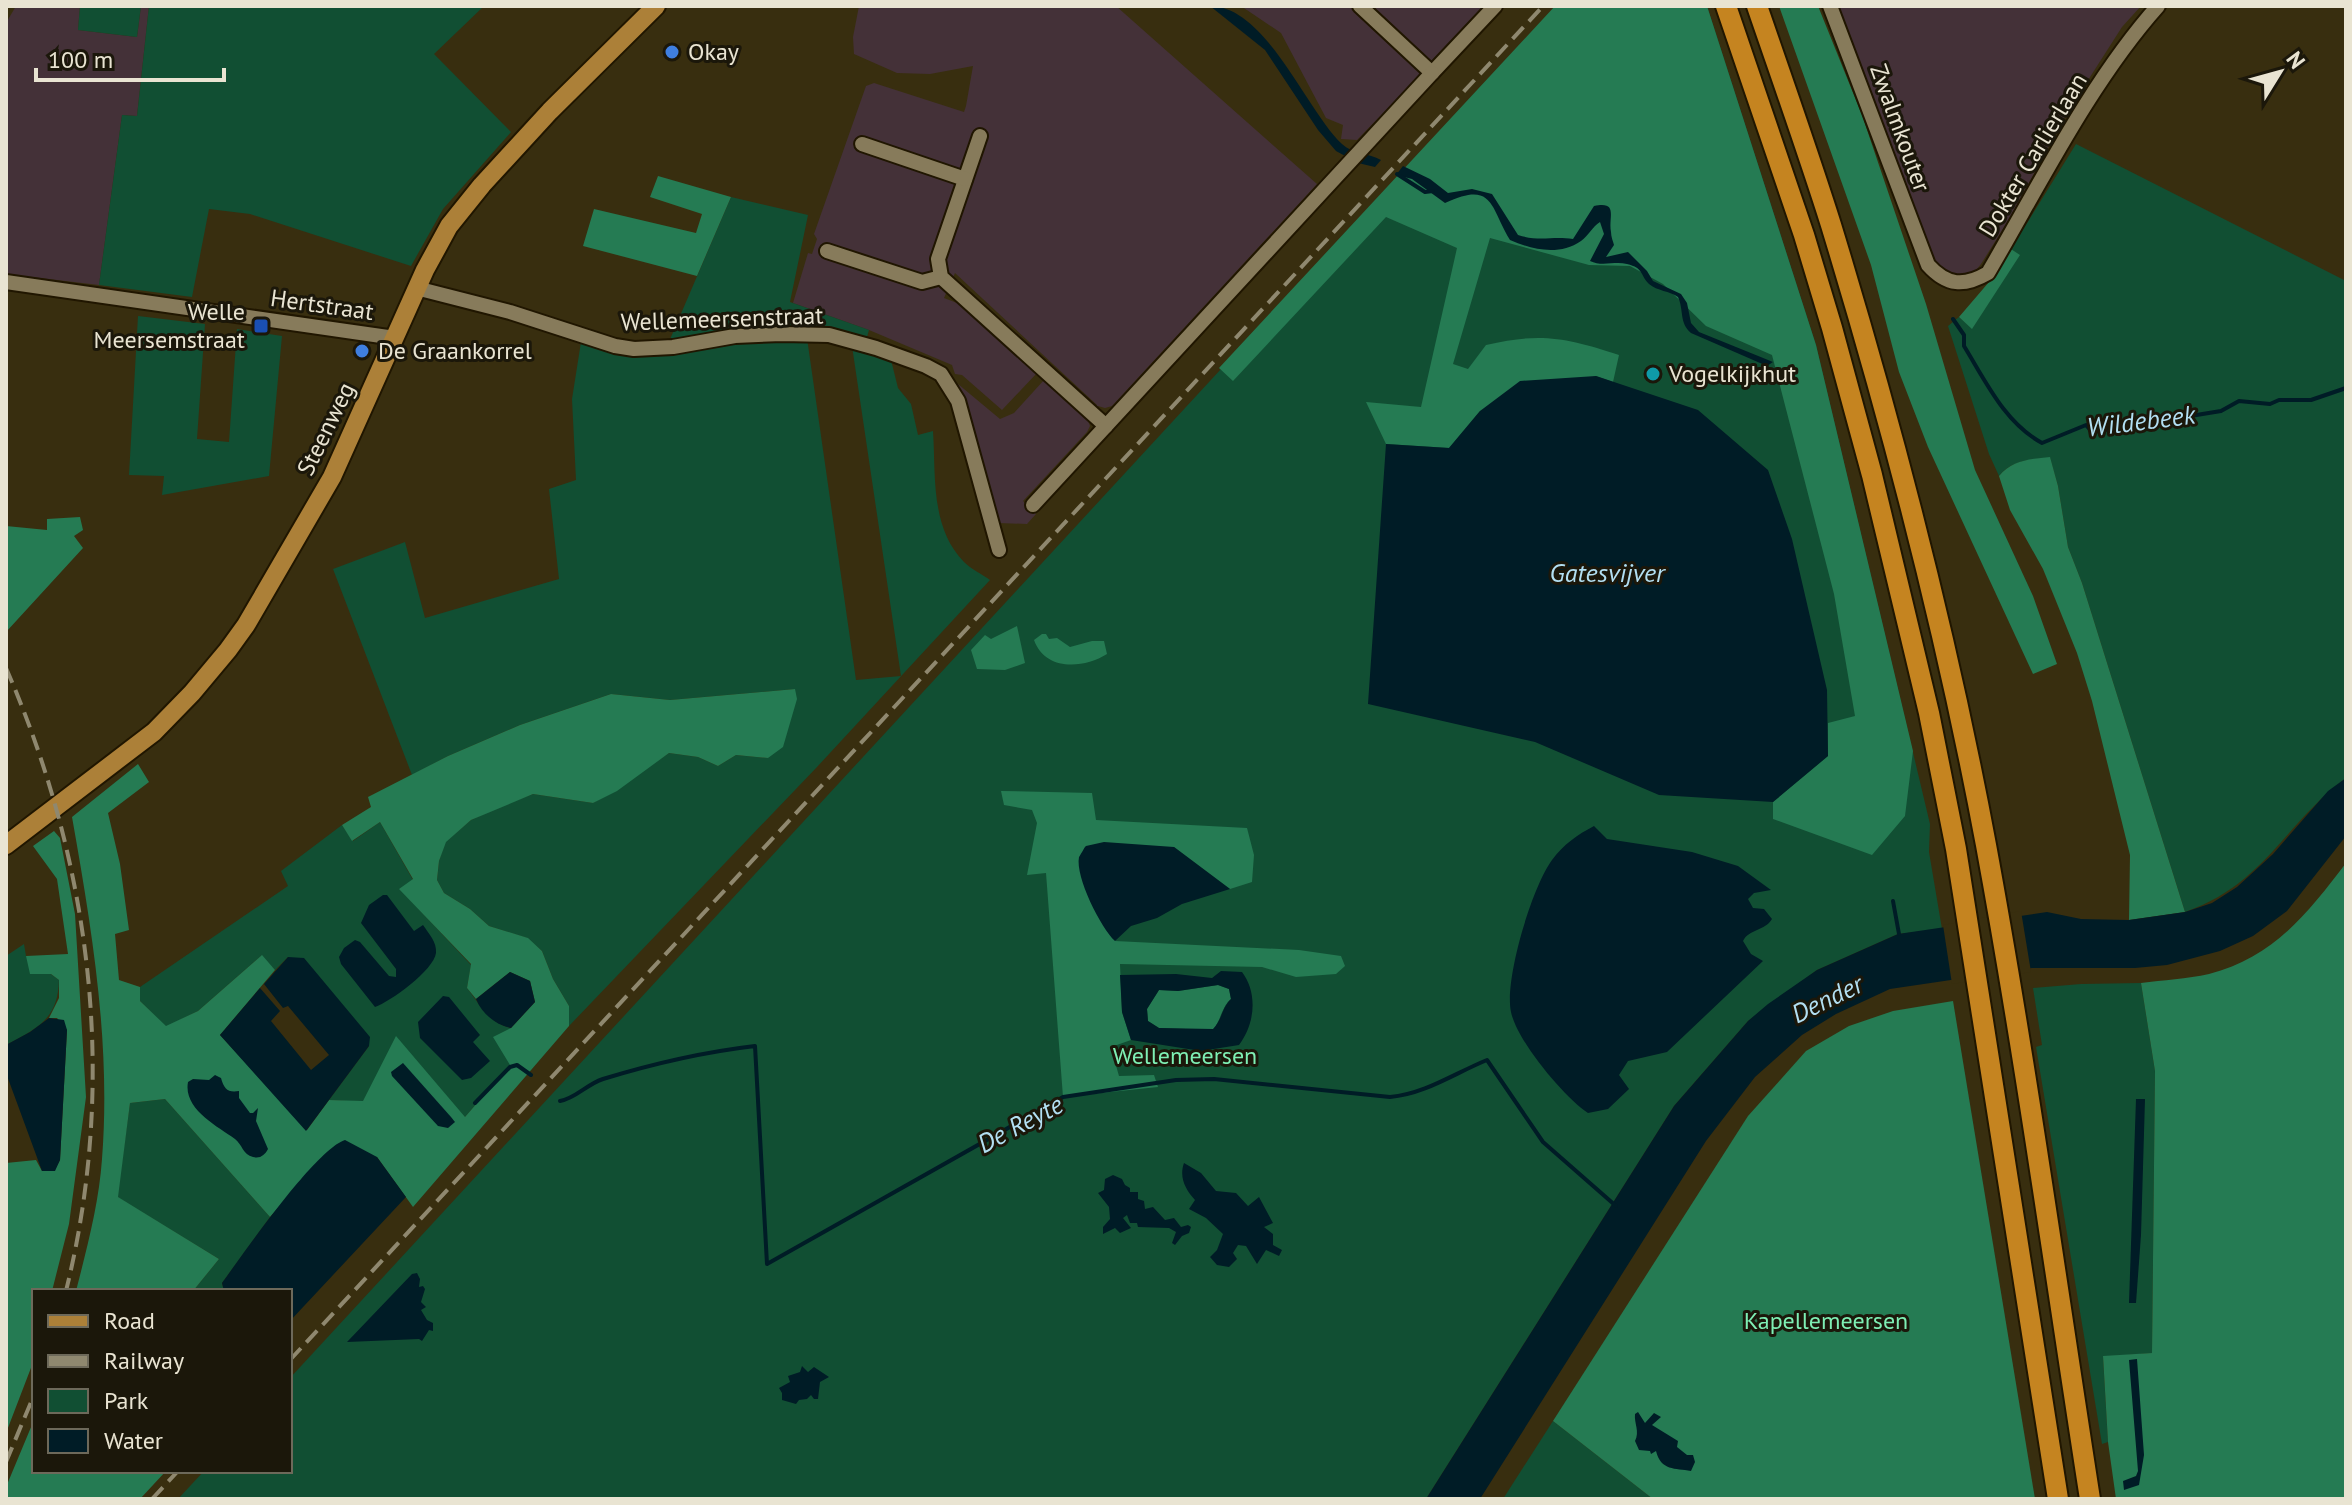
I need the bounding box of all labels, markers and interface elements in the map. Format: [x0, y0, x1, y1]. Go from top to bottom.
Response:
scale bar [36, 32, 224, 82]
north arrow [2240, 32, 2320, 112]
place label: Okay [688, 36, 739, 67]
marker: Okay [663, 43, 681, 61]
text: 100 m [48, 44, 113, 75]
text: N [2280, 46, 2312, 74]
street label: Zwalmkouter [1863, 60, 1938, 196]
street label: Dokter Carlierlaan [1971, 67, 2094, 242]
street label: Hertstraat [269, 282, 376, 327]
place label: Welle Meersemstraat [94, 296, 245, 355]
street label: Wellemeersenstraat [620, 299, 824, 338]
marker: Welle Meersemstraat [252, 317, 270, 335]
place label: De Graankorrel [378, 335, 532, 366]
marker: De Graankorrel [353, 342, 371, 360]
place label: Vogelkijkhut [1668, 358, 1796, 389]
marker: Vogelkijkhut [1644, 365, 1662, 383]
street label: Steenweg [290, 377, 361, 481]
water label: Wildebeek [2085, 397, 2198, 444]
water label: Gatesvijver [1550, 556, 1666, 589]
water label: Dender [1786, 967, 1869, 1030]
park label: Wellemeersen [1113, 1040, 1257, 1071]
water label: De Reyte [971, 1087, 1068, 1160]
legend [32, 1289, 292, 1473]
text: Road [104, 1305, 155, 1336]
park label: Kapellemeersen [1744, 1305, 1908, 1336]
text: Railway [104, 1345, 184, 1376]
text: Park [104, 1385, 149, 1416]
text: Water [104, 1425, 163, 1456]

